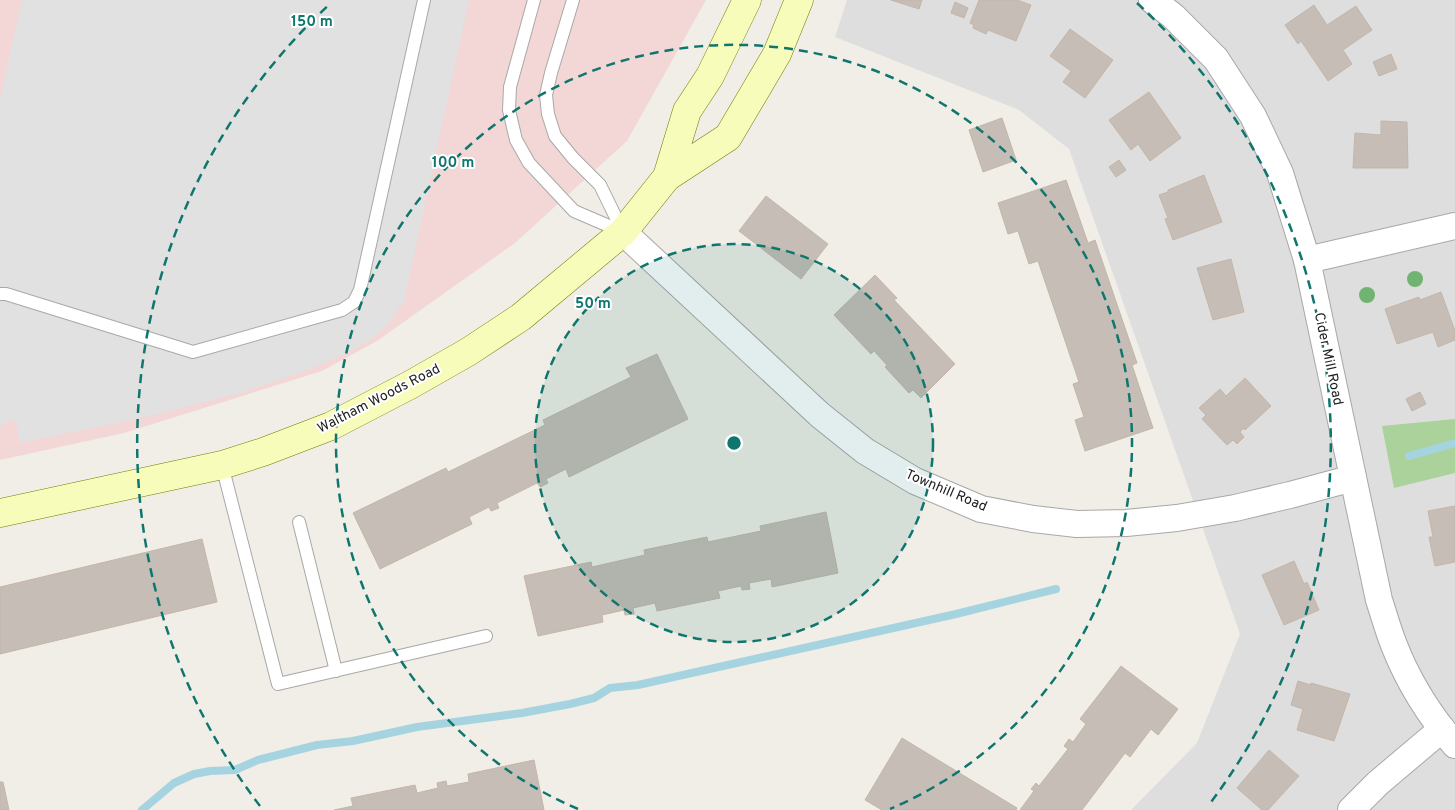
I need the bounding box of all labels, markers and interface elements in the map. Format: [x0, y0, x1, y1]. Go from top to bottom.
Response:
text: 150 m [291, 13, 333, 32]
text: 100 m [432, 154, 474, 173]
text: 50 m [575, 295, 611, 314]
street label: Cider Mill Road [1310, 311, 1346, 407]
street label: Waltham Woods Road [315, 361, 443, 437]
centre of rings [725, 434, 743, 452]
street label: Townhill Road [903, 466, 989, 516]

